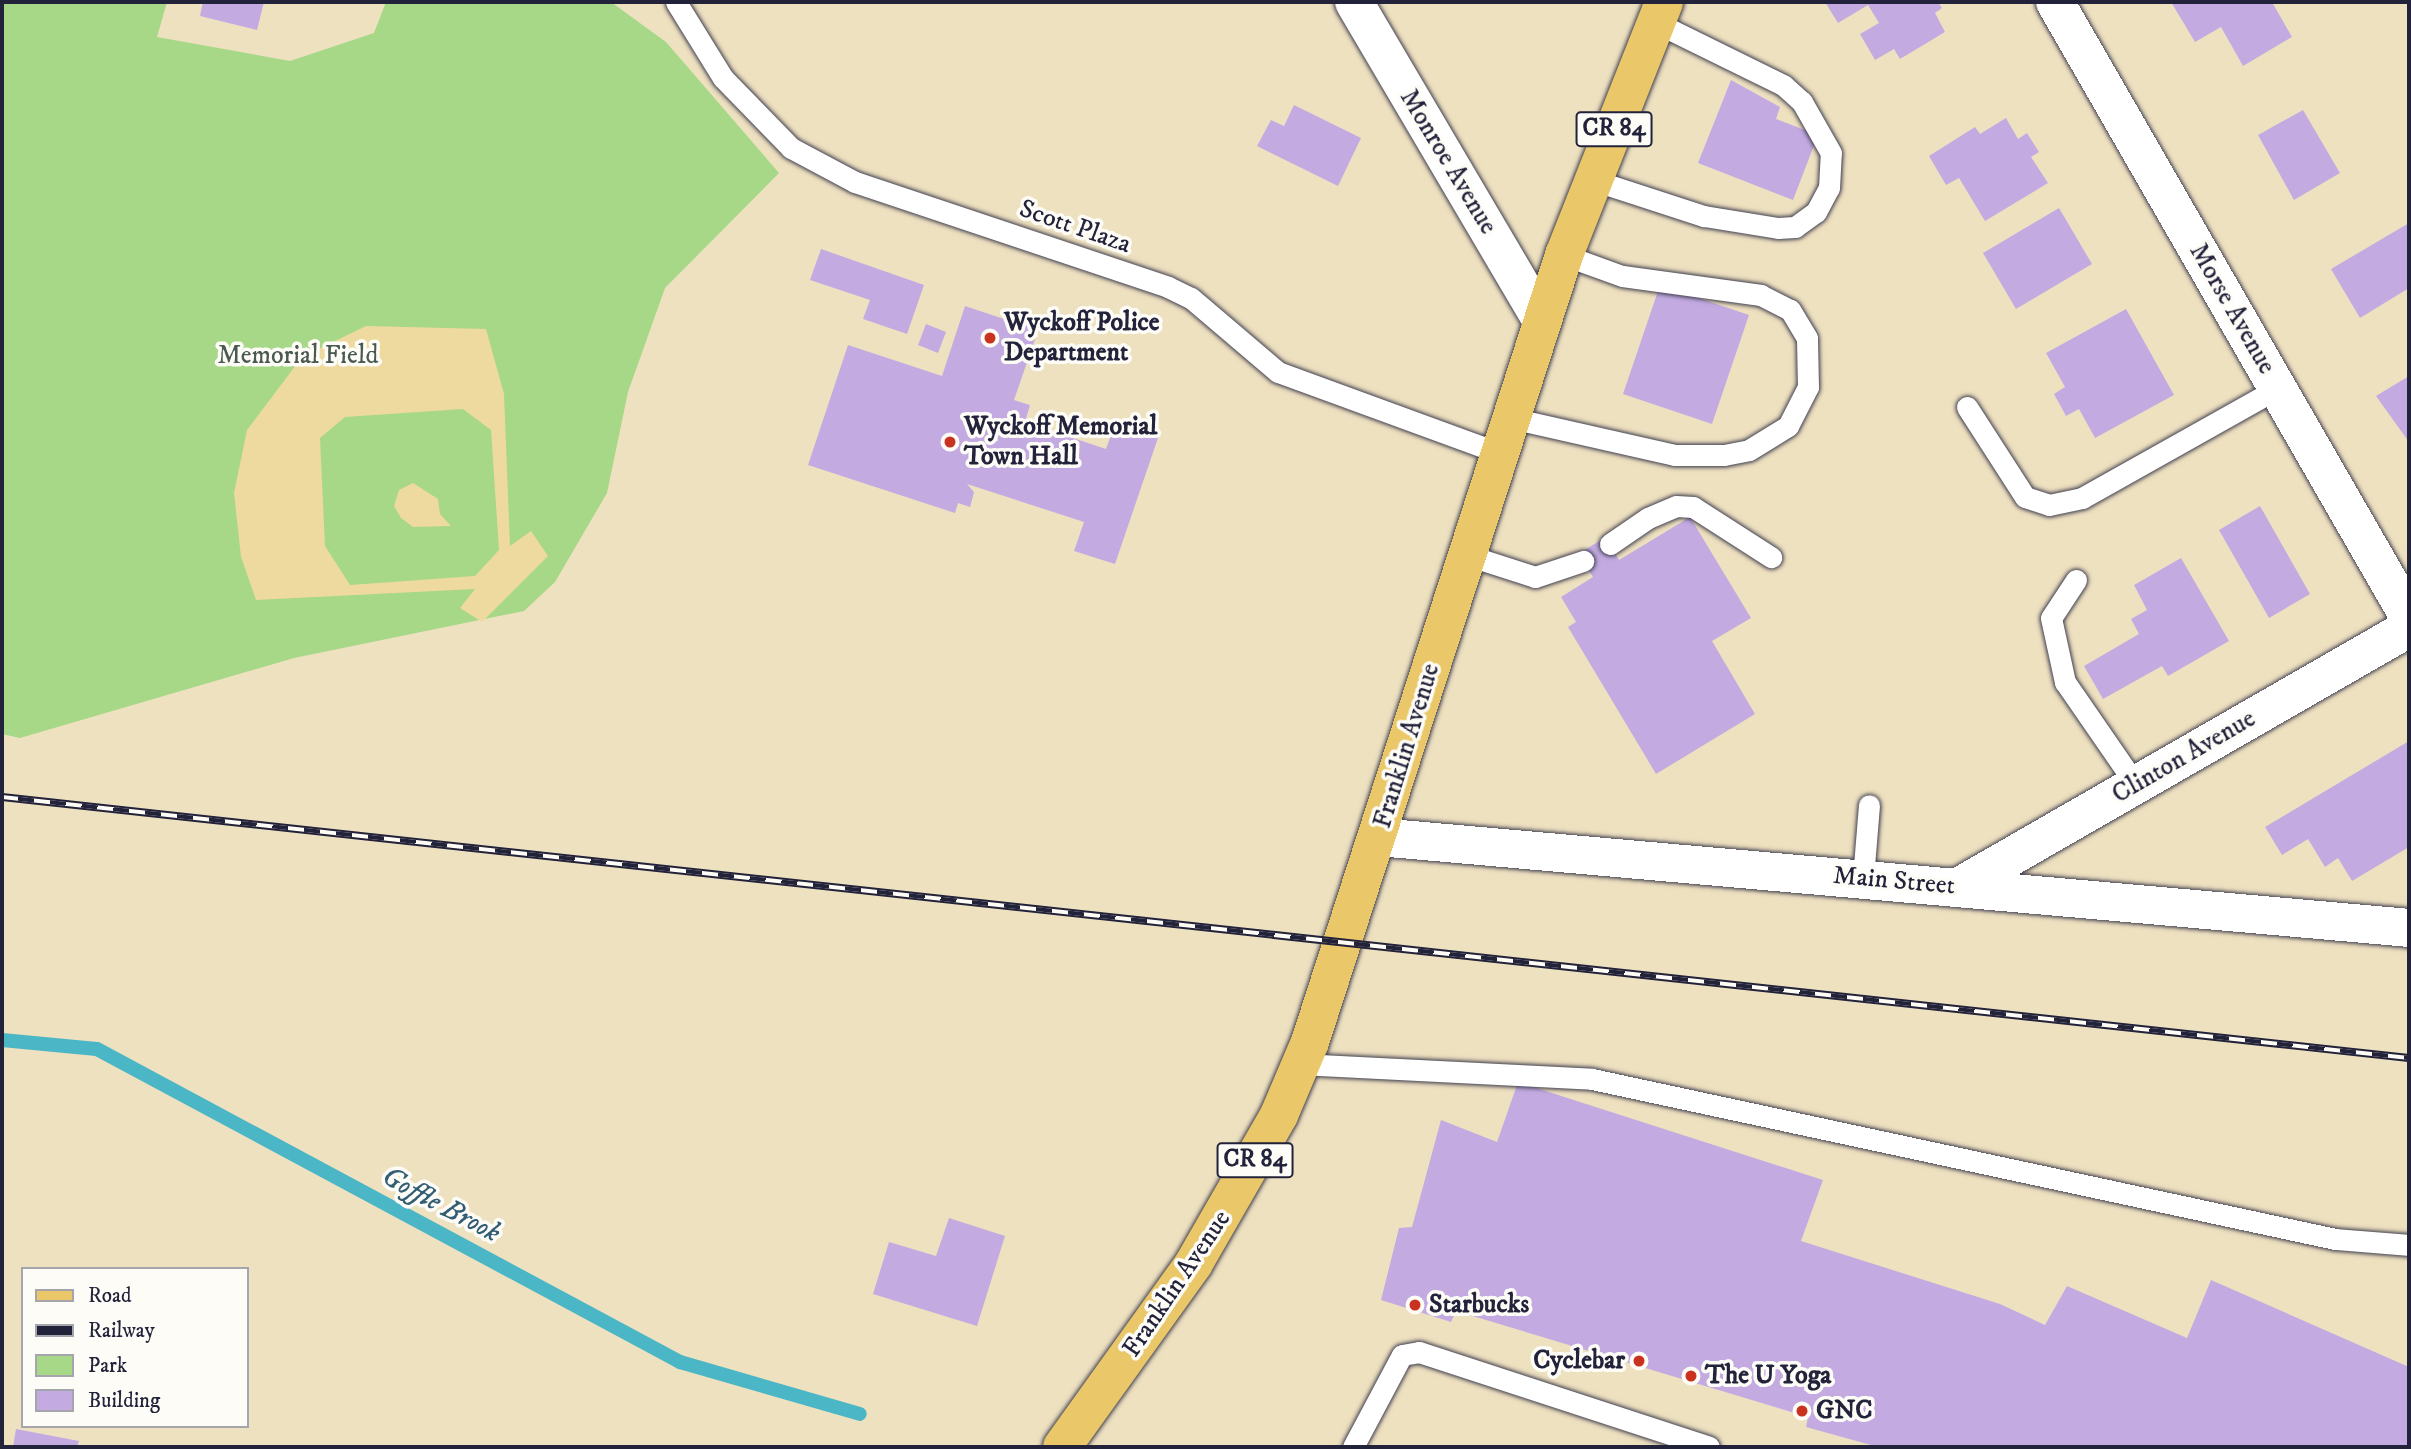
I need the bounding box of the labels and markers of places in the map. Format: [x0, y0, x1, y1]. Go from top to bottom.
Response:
place label: Wyckoff Police Department [1004, 307, 1160, 368]
marker: Wyckoff Police Department [982, 330, 998, 346]
place label: Wyckoff Memorial Town Hall [964, 411, 1157, 472]
marker: Wyckoff Memorial Town Hall [942, 434, 958, 450]
place label: Starbucks [1429, 1289, 1529, 1321]
marker: Starbucks [1407, 1297, 1423, 1313]
place label: Cyclebar [1533, 1345, 1625, 1377]
marker: Cyclebar [1631, 1353, 1647, 1369]
place label: The U Yoga [1705, 1360, 1831, 1392]
marker: The U Yoga [1683, 1368, 1699, 1384]
place label: GNC [1816, 1395, 1873, 1427]
marker: GNC [1794, 1403, 1810, 1419]

